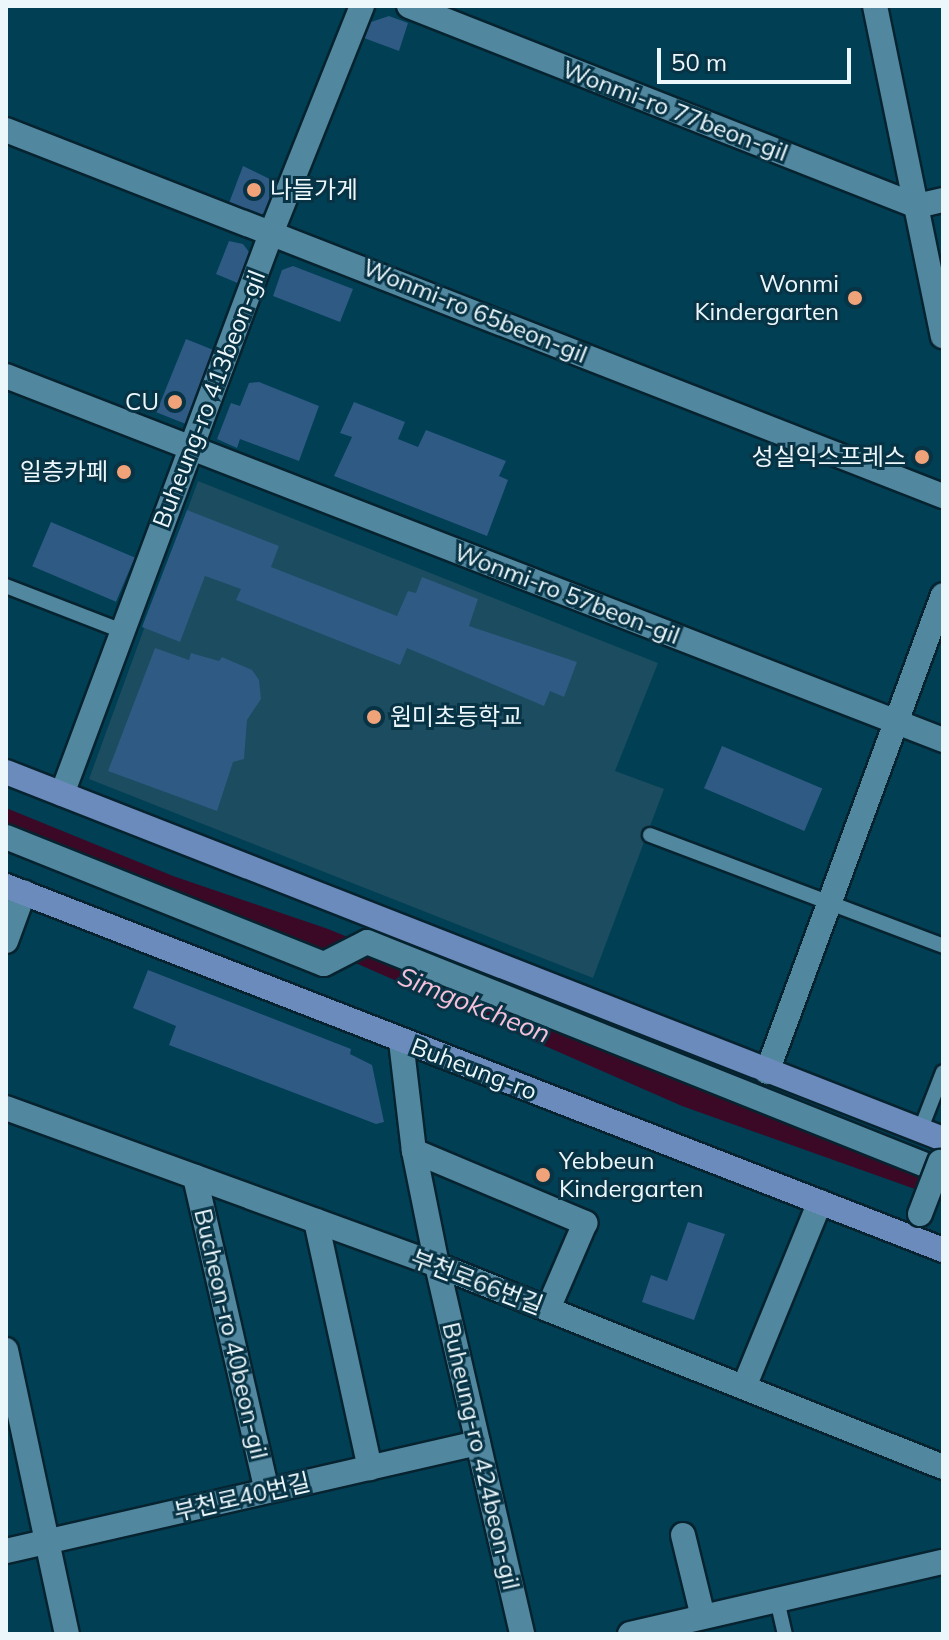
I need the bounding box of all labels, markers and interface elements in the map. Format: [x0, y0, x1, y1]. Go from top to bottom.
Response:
scale bar [661, 32, 855, 82]
text: 50 m [671, 47, 727, 77]
street label: Wonmi-ro 77beon-gil [558, 55, 792, 167]
place label: 나들가게 [270, 176, 358, 204]
marker: 나들가게 [245, 181, 263, 199]
street label: Wonmi-ro 65beon-gil [359, 253, 591, 369]
street label: Buheung-ro 413beon-gil [147, 266, 271, 532]
place label: Wonmi Kindergarten [694, 270, 839, 326]
marker: Wonmi Kindergarten [846, 289, 864, 307]
place label: CU [125, 388, 159, 416]
marker: CU [166, 393, 184, 411]
place label: 성실익스프레스 [751, 443, 906, 471]
marker: 성실익스프레스 [913, 448, 931, 466]
place label: 일층카페 [20, 458, 108, 486]
marker: 일층카페 [115, 463, 133, 481]
street label: Wonmi-ro 57beon-gil [450, 538, 684, 650]
place label: 원미초등학교 [390, 703, 522, 731]
marker: 원미초등학교 [365, 708, 383, 726]
water label: Simgokcheon [393, 960, 555, 1050]
street label: Buheung-ro [407, 1032, 541, 1106]
place label: Yebbeun Kindergarten [559, 1147, 704, 1203]
marker: Yebbeun Kindergarten [534, 1166, 552, 1184]
street label: Bucheon-ro 40beon-gil [188, 1206, 274, 1462]
street label: 부천로66번길 [407, 1244, 547, 1320]
street label: Buheung-ro 424beon-gil [436, 1320, 526, 1592]
street label: 부천로40번길 [171, 1467, 313, 1527]

